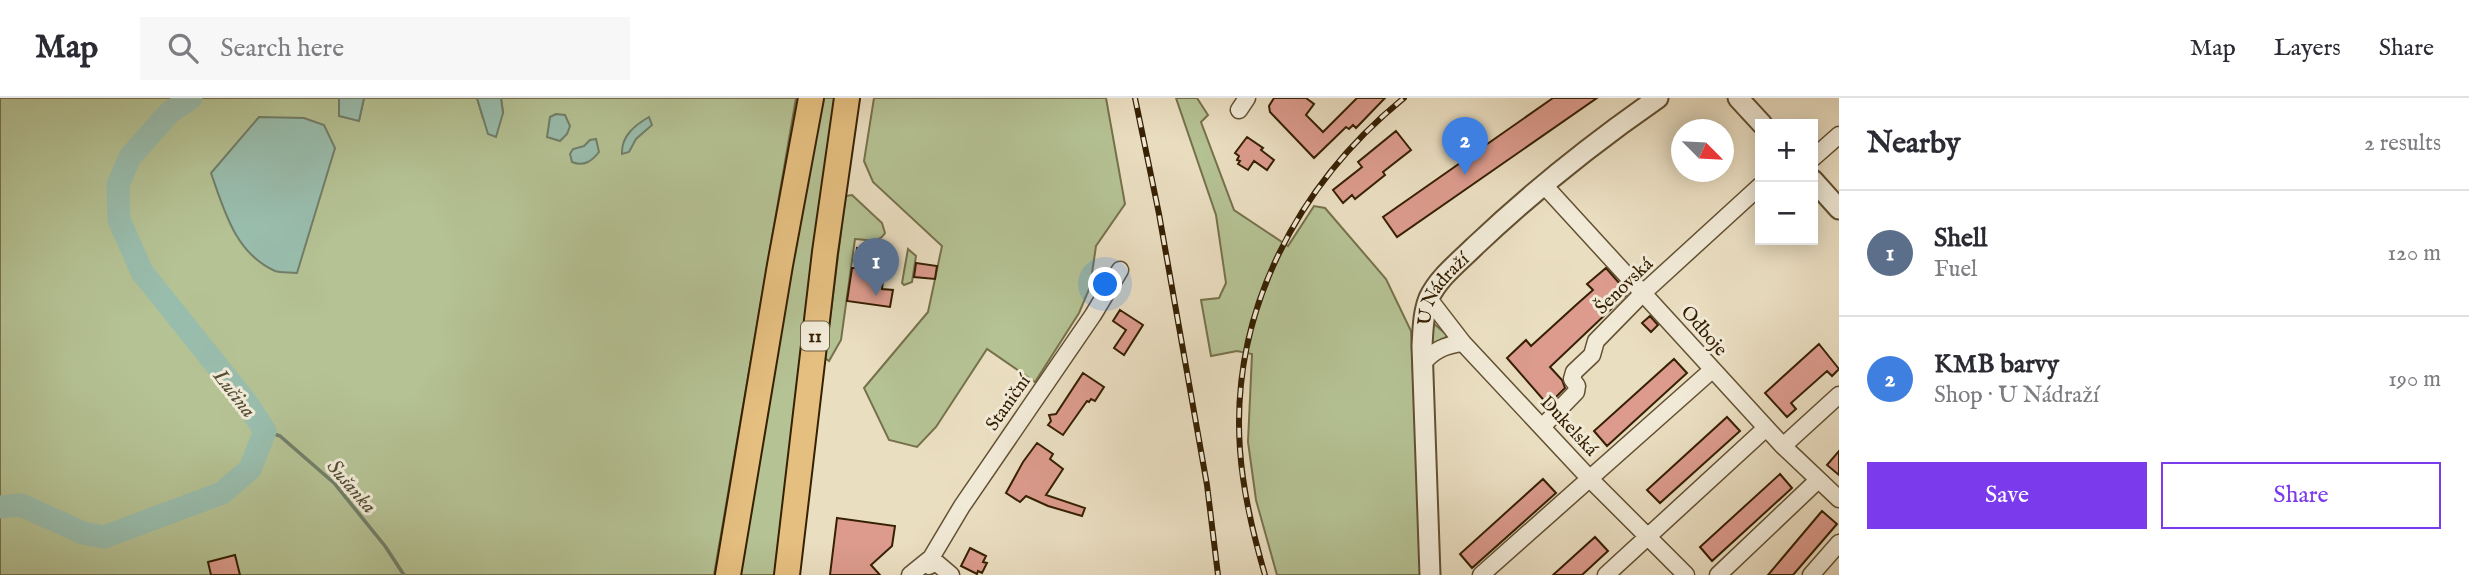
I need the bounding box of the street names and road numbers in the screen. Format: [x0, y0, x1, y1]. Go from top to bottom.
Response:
street label: U Nádraží [1413, 247, 1476, 327]
street label: Šenovská [1589, 251, 1659, 320]
street label: Odboje [1675, 301, 1732, 362]
road number: 11 [801, 322, 829, 350]
street label: Staniční [981, 369, 1038, 436]
street label: Dukelská [1534, 391, 1603, 462]

